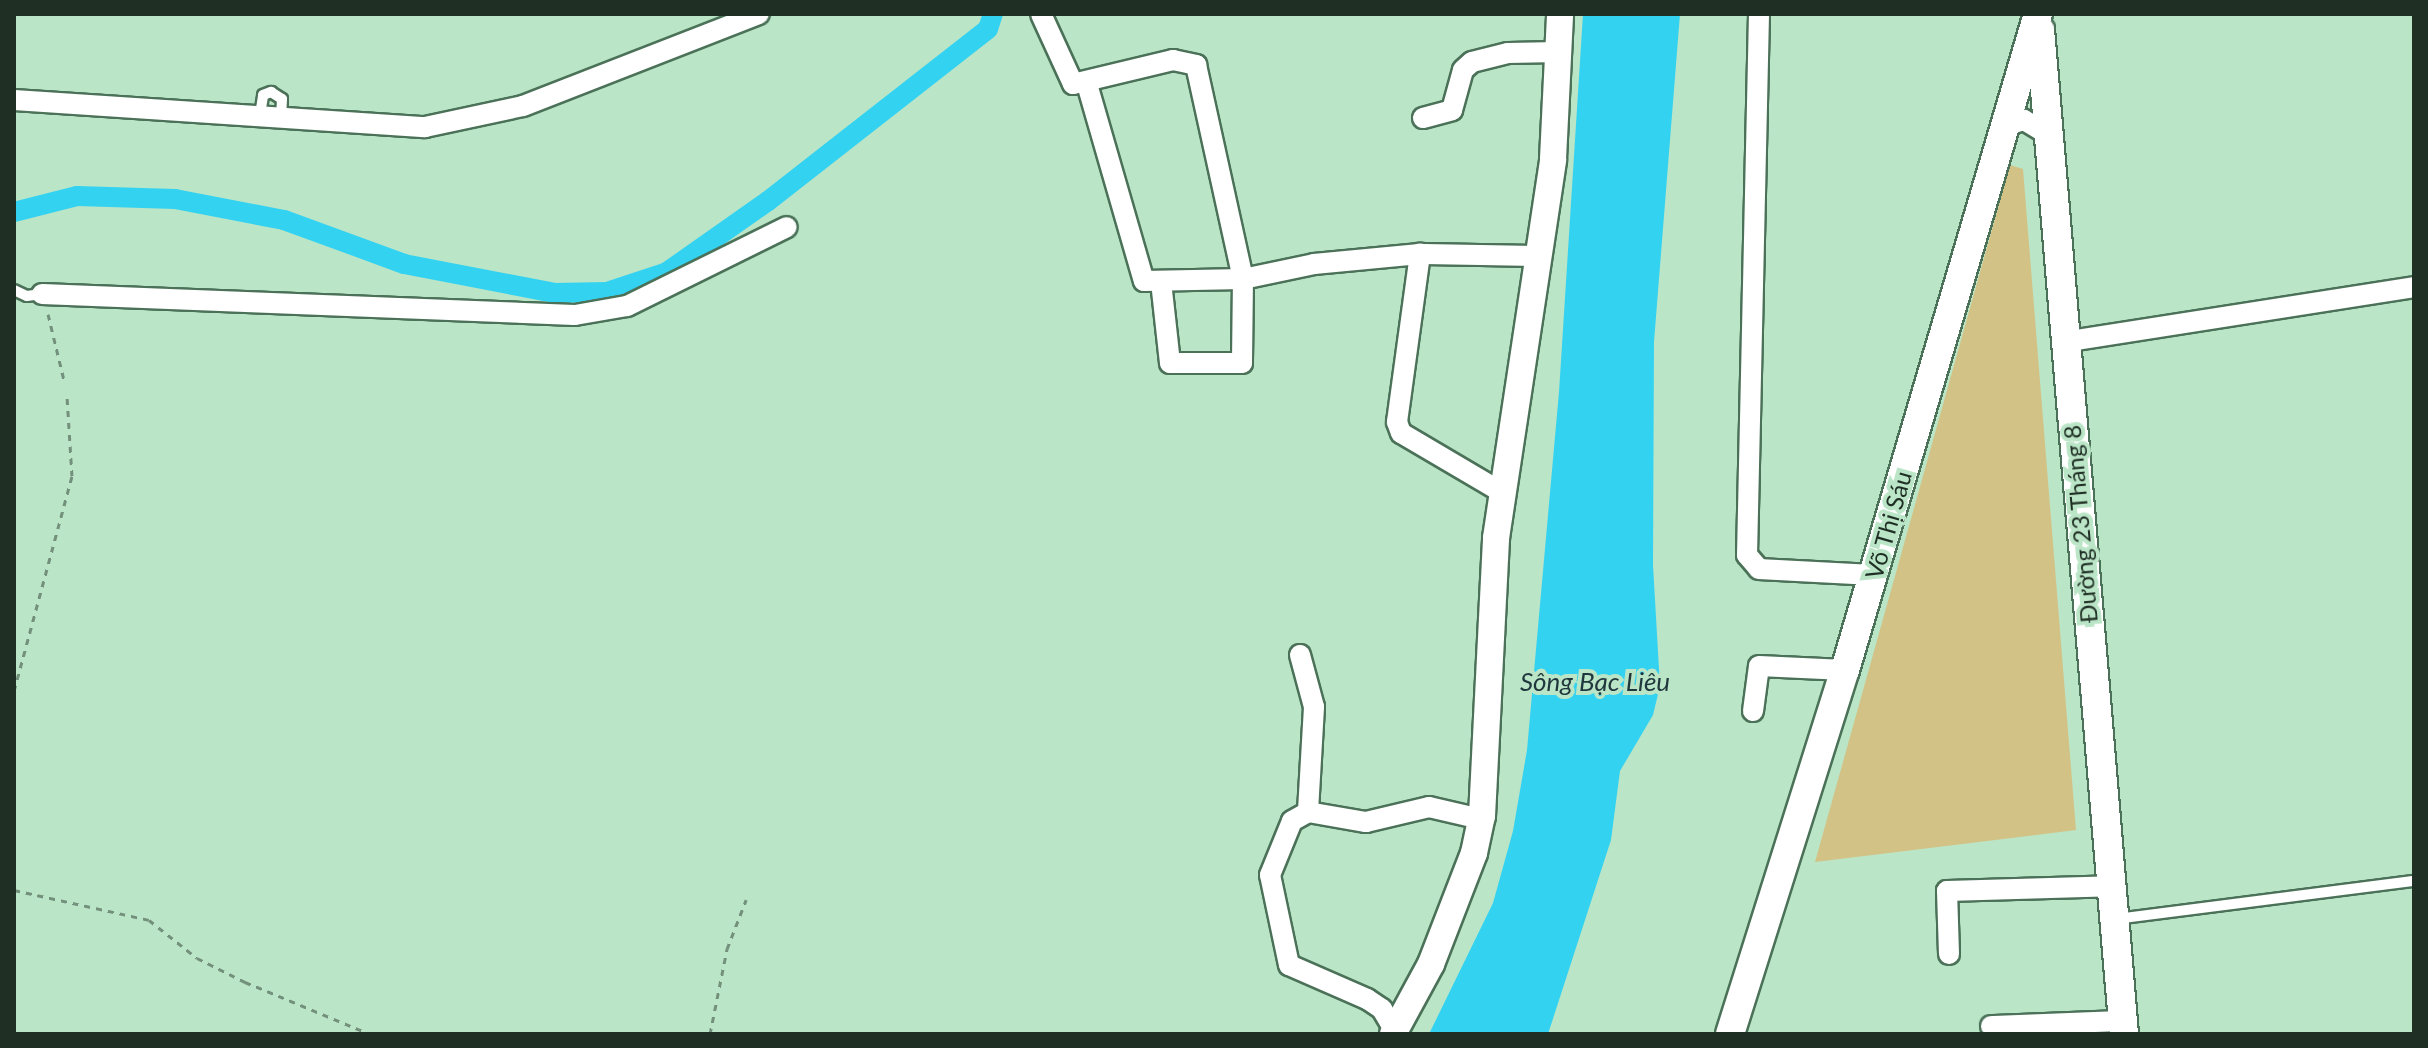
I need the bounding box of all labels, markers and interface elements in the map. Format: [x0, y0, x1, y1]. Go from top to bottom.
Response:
street label: Đường 23 Tháng 8 [2057, 423, 2103, 625]
street label: Võ Thị Sáu [1859, 467, 1917, 583]
water label: Sông Bạc Liêu [1520, 666, 1670, 698]

